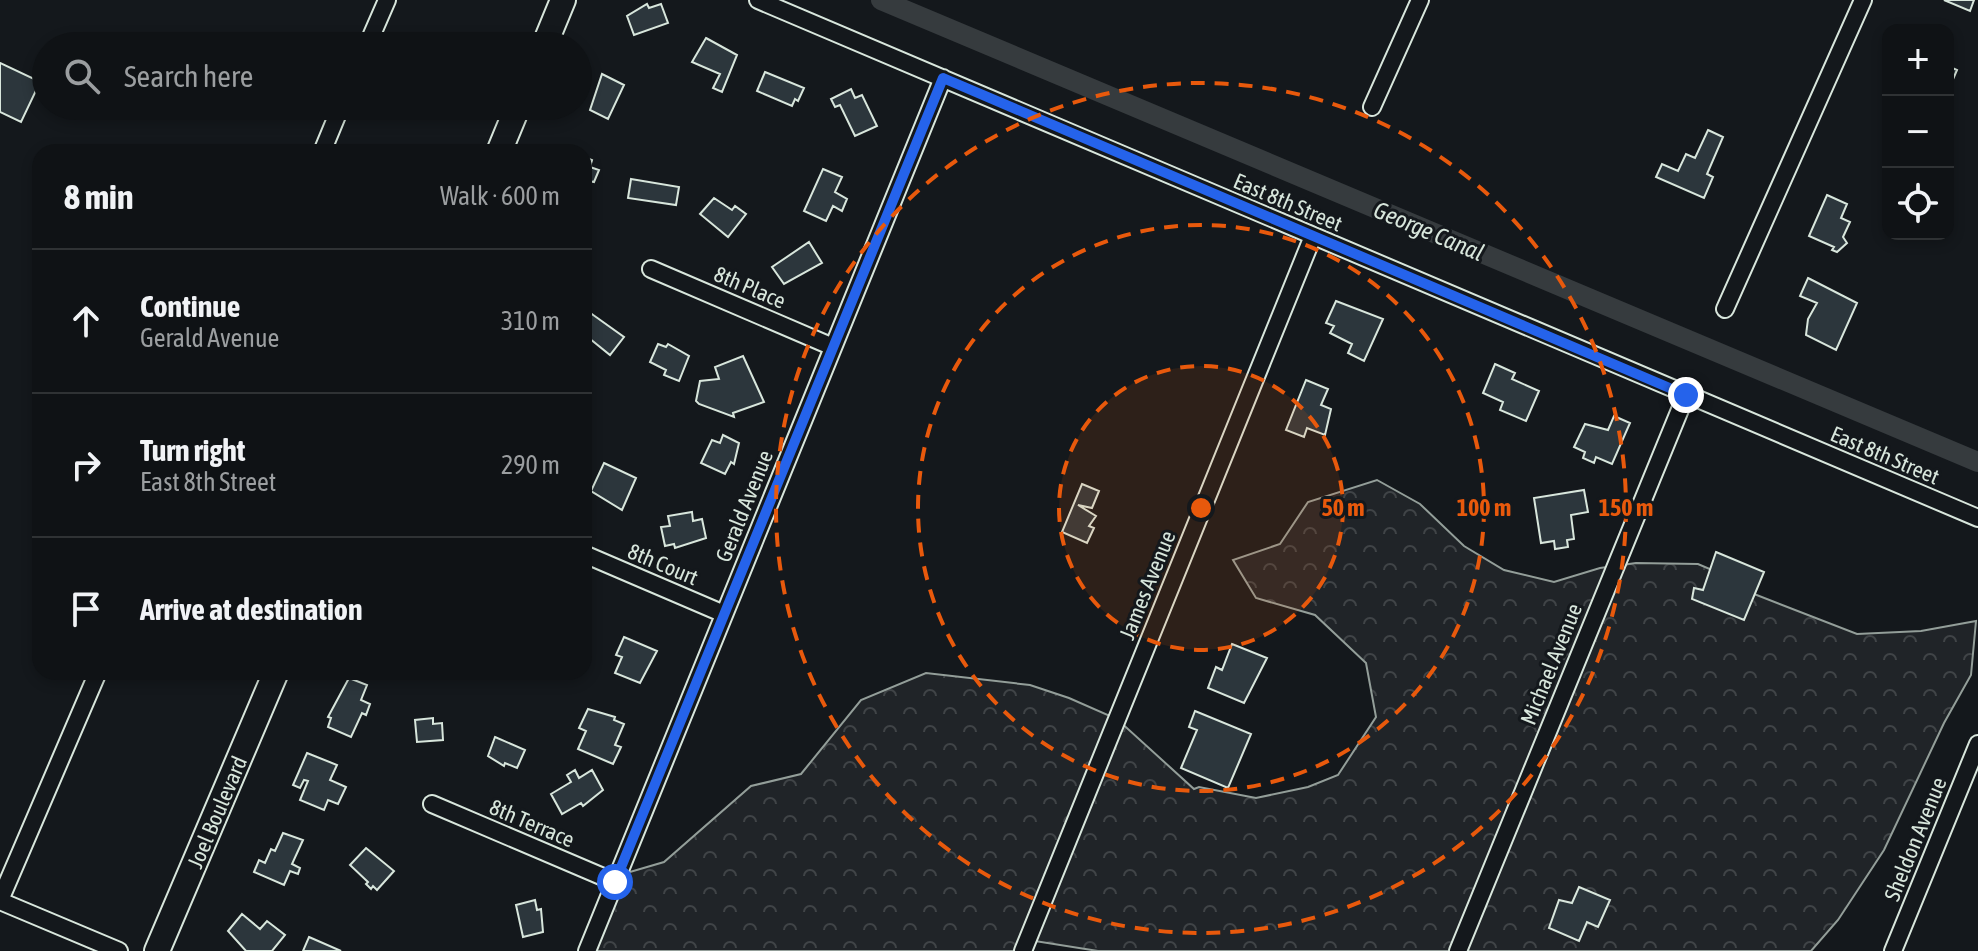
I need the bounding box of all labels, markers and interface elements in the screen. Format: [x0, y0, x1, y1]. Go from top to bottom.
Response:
map controls [1882, 24, 1954, 240]
button: + [1882, 24, 1954, 96]
search box [32, 32, 592, 120]
icon: search [60, 54, 104, 98]
text: Search here [124, 59, 253, 93]
button: − [1882, 96, 1954, 168]
street label: East 8th Street [1230, 167, 1346, 237]
button: locate [1882, 168, 1954, 240]
text: 8 min [64, 177, 133, 216]
text: Walk · 600 m [440, 181, 560, 211]
water label: George Canal [1370, 196, 1488, 266]
street label: 8th Place [710, 260, 790, 314]
text: Continue [140, 289, 240, 323]
icon: ahead [64, 299, 108, 343]
text: 310 m [501, 306, 560, 336]
text: Gerald Avenue [140, 323, 279, 353]
route end [1668, 377, 1704, 413]
street label: East 8th Street [1827, 420, 1943, 490]
text: Turn right [140, 433, 246, 467]
icon: right [64, 443, 108, 487]
street label: Gerald Avenue [710, 446, 778, 566]
text: 290 m [501, 450, 560, 480]
text: East 8th Street [140, 467, 276, 497]
centre of rings [1187, 494, 1215, 522]
text: 50 m [1321, 494, 1365, 521]
text: 100 m [1457, 494, 1511, 521]
text: 150 m [1599, 494, 1653, 521]
street label: James Avenue [1113, 527, 1181, 643]
street label: 8th Court [624, 538, 702, 590]
icon: arrive [64, 587, 108, 631]
text: Arrive at destination [140, 592, 362, 626]
street label: Michael Avenue [1515, 600, 1587, 728]
street label: Joel Boulevard [182, 752, 252, 872]
street label: Sheldon Avenue [1878, 773, 1952, 905]
street label: 8th Terrace [486, 794, 578, 852]
route start [597, 864, 633, 900]

